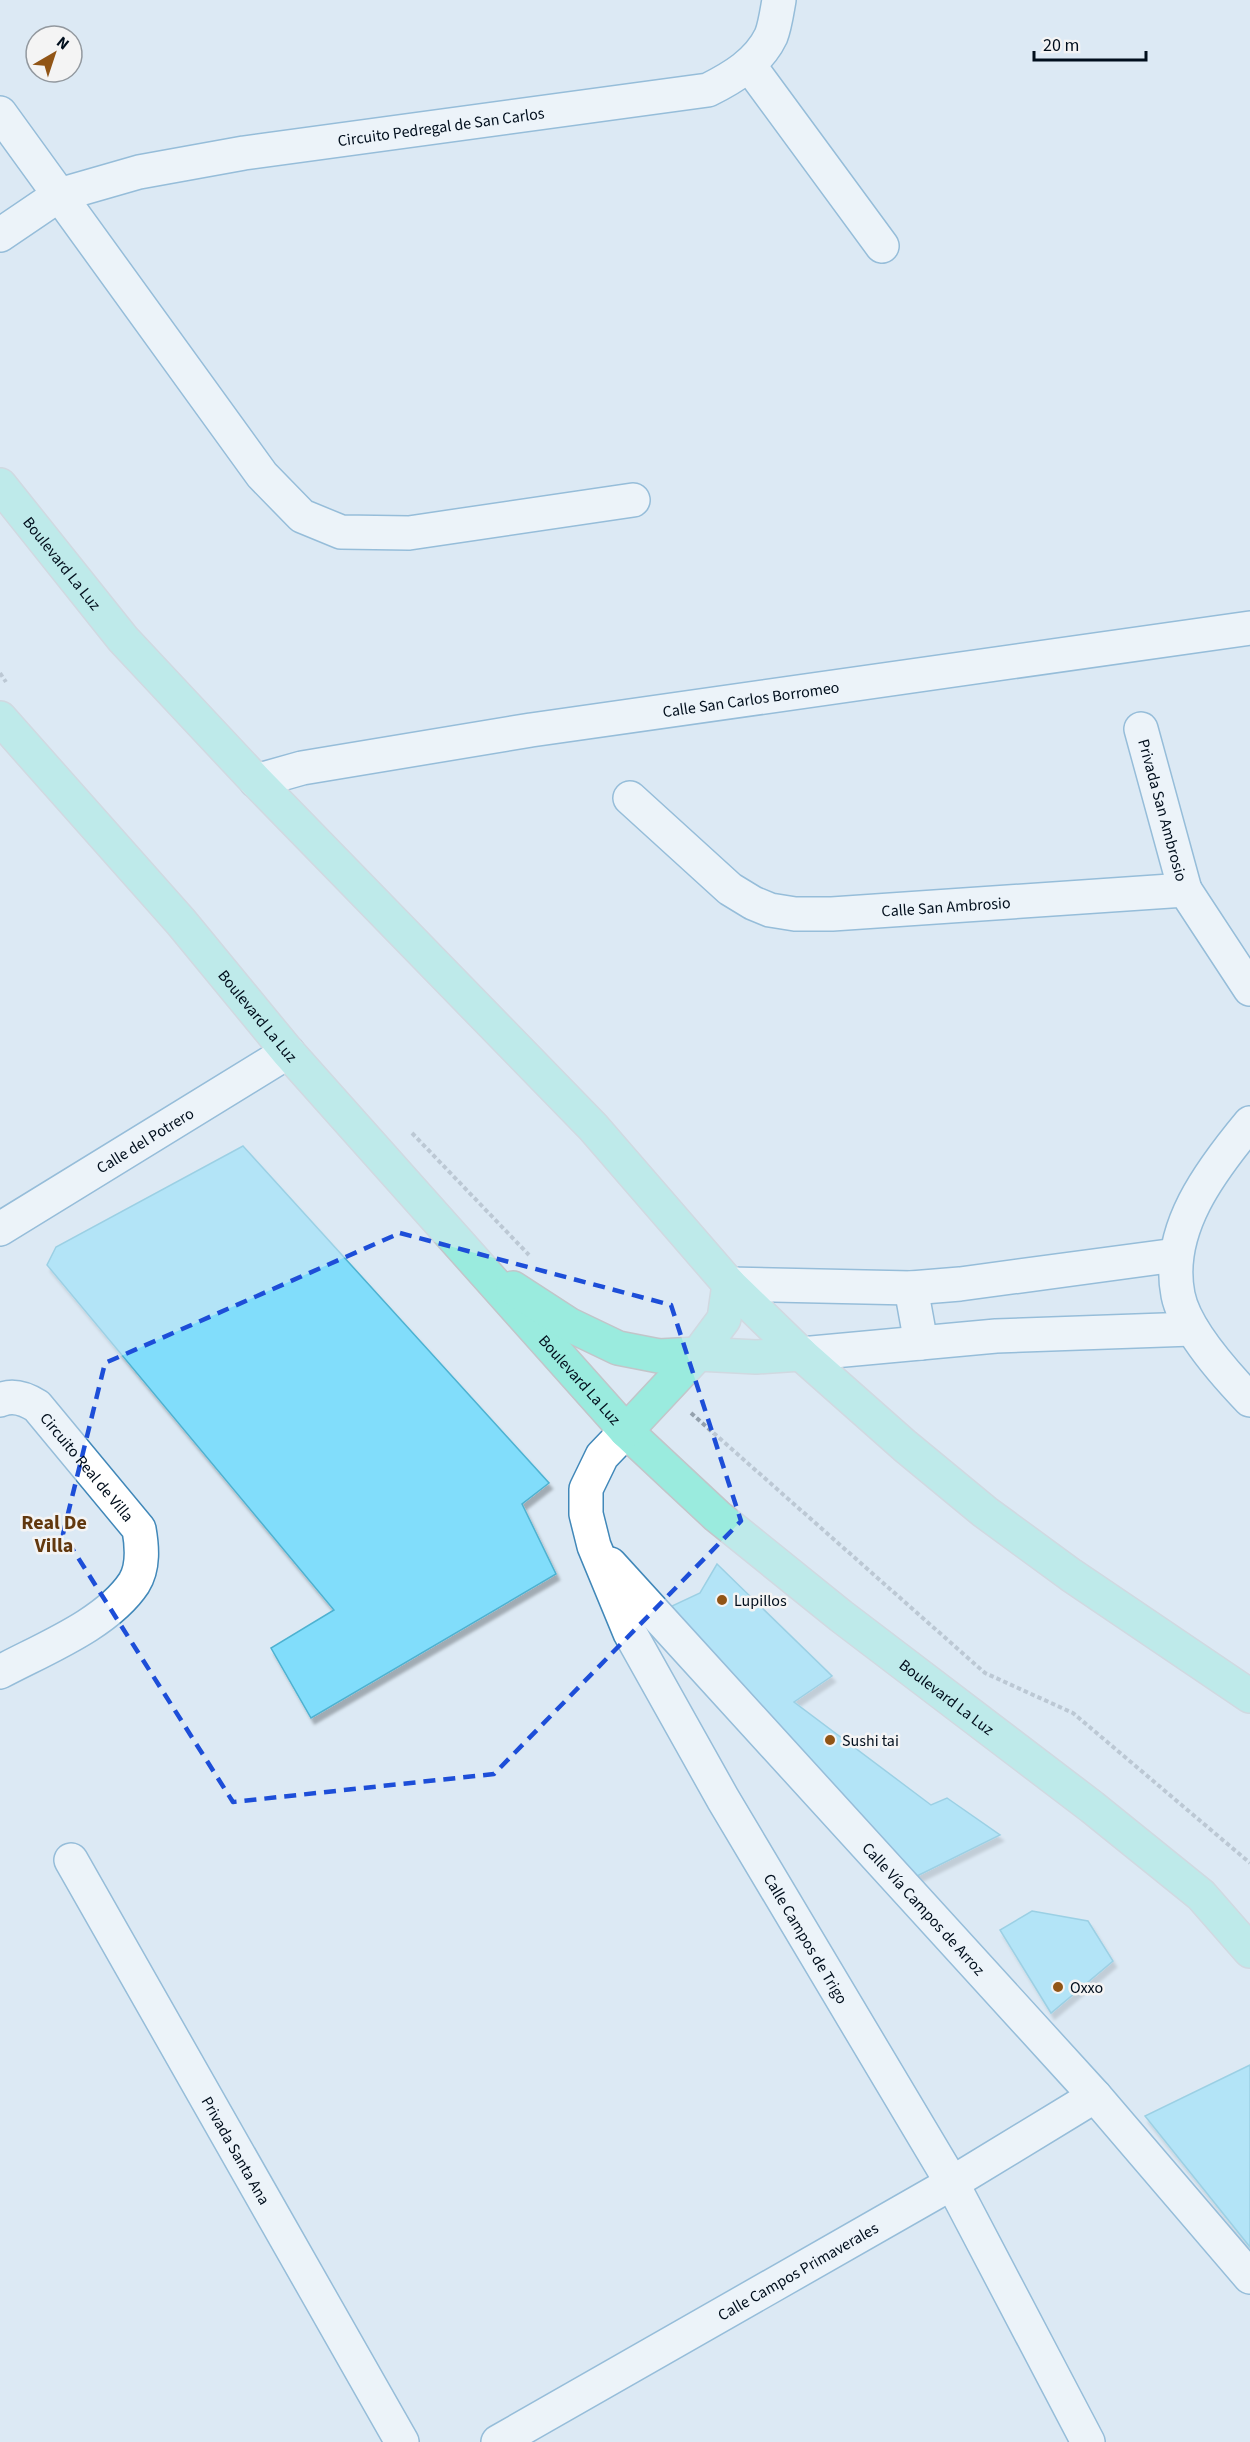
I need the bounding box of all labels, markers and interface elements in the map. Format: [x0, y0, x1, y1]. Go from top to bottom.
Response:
north arrow [24, 24, 84, 84]
scale bar [1034, 24, 1146, 62]
text: N [52, 31, 74, 55]
text: 20 m [1043, 33, 1079, 58]
street label: Circuito Pedregal de San Carlos [336, 102, 546, 152]
street label: Boulevard La Luz [17, 512, 106, 615]
street label: Calle San Carlos Borromeo [661, 676, 841, 723]
street label: Privada San Ambrosio [1132, 737, 1192, 884]
street label: Calle San Ambrosio [881, 892, 1011, 923]
street label: Boulevard La Luz [213, 965, 302, 1067]
street label: Calle del Potrero [92, 1103, 198, 1179]
street label: Boulevard La Luz [533, 1330, 626, 1430]
street label: Circuito Real de Villa [35, 1408, 138, 1527]
district label: Real De Villa [21, 1509, 87, 1560]
place label: Lupillos [734, 1590, 787, 1612]
marker: Lupillos [715, 1593, 729, 1607]
street label: Boulevard La Luz [894, 1654, 999, 1741]
place label: Sushi tai [842, 1730, 899, 1752]
marker: Sushi tai [823, 1733, 837, 1747]
street label: Calle Vía Campos de Arroz [857, 1838, 990, 1981]
street label: Calle Campos de Trigo [758, 1870, 853, 2008]
place label: Oxxo [1070, 1977, 1103, 1999]
marker: Oxxo [1051, 1980, 1065, 1994]
street label: Privada Santa Ana [196, 2093, 275, 2209]
street label: Calle Campos Primaverales [714, 2217, 883, 2327]

